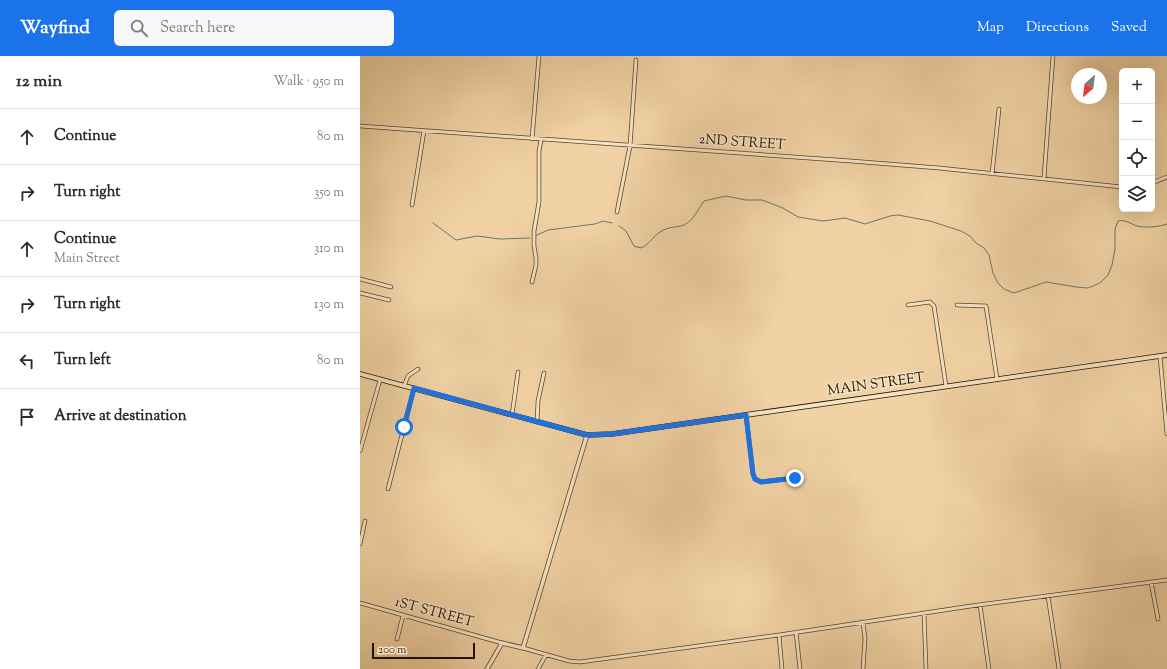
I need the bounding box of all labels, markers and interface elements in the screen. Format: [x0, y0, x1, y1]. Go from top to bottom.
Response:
search box [114, 10, 394, 46]
text: Wayfind [20, 15, 90, 42]
icon: search [128, 17, 150, 39]
text: Search here [160, 18, 235, 39]
text: Map [977, 18, 1004, 38]
text: Directions [1026, 18, 1089, 38]
text: Saved [1111, 18, 1147, 38]
north arrow [1071, 68, 1107, 104]
map controls [1119, 68, 1155, 212]
button: + [1119, 68, 1155, 104]
text: 12 min [16, 70, 62, 94]
text: Walk · 950 m [273, 73, 344, 91]
button: − [1119, 104, 1155, 140]
icon: ahead [16, 126, 38, 148]
text: Continue [54, 126, 116, 147]
text: 80 m [317, 128, 344, 146]
street label: 2ND STREET [698, 130, 786, 156]
button: locate [1119, 140, 1155, 176]
button: layers [1119, 176, 1155, 212]
icon: right [16, 182, 38, 204]
text: Turn right [54, 182, 120, 203]
text: 350 m [314, 184, 344, 202]
text: Continue [54, 229, 116, 250]
icon: ahead [16, 238, 38, 260]
text: 310 m [314, 240, 344, 258]
text: Main Street [54, 250, 120, 268]
icon: right [16, 294, 38, 316]
text: Turn right [54, 294, 120, 315]
text: 130 m [314, 296, 344, 314]
icon: left [16, 350, 38, 372]
text: Turn left [54, 350, 111, 371]
text: 80 m [317, 352, 344, 370]
street label: MAIN STREET [826, 368, 926, 402]
icon: arrive [16, 406, 38, 428]
text: Arrive at destination [54, 406, 187, 427]
route start [395, 418, 413, 436]
route end [786, 469, 804, 487]
street label: 1ST STREET [392, 593, 476, 633]
scale bar [372, 641, 475, 660]
text: 200 m [378, 642, 406, 658]

